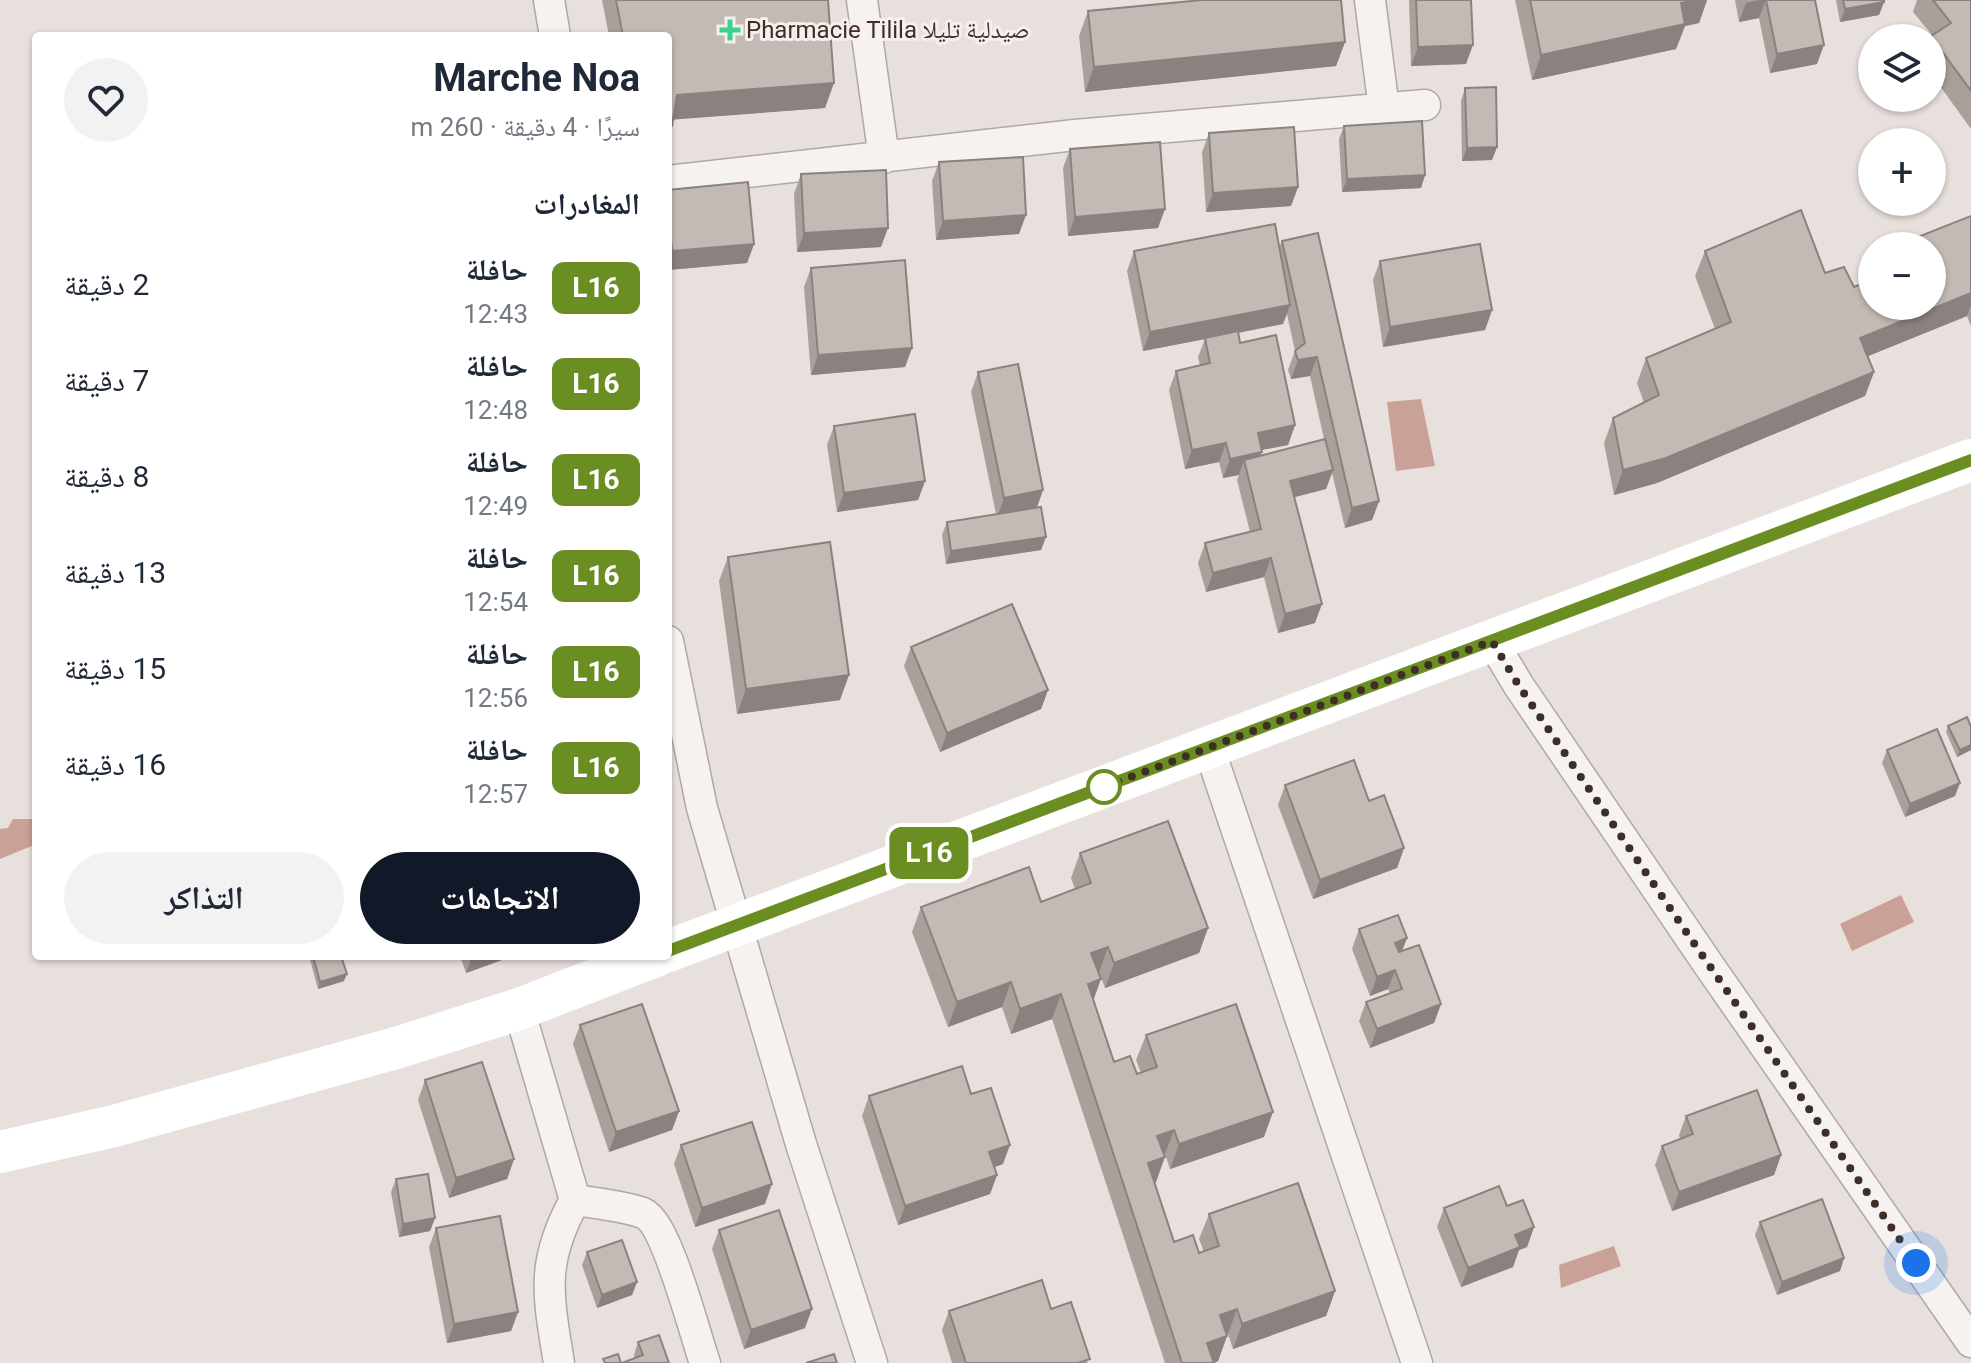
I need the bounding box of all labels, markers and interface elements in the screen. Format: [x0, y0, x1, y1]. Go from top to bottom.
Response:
place label: Pharmacie Tilila صيدلية تليلا [746, 16, 1030, 44]
marker: Pharmacie Tilila صيدلية تليلا [721, 21, 739, 39]
map controls [1858, 24, 1946, 320]
button: layers [1858, 24, 1946, 112]
text: Marche Noa [433, 56, 640, 100]
button: heart [64, 58, 148, 142]
text: سيرًا · 4 دقيقة · 260 m [410, 112, 640, 142]
button: + [1858, 128, 1946, 216]
text: المغادرات [533, 186, 640, 221]
button: − [1858, 232, 1946, 320]
text: حافلة [466, 252, 528, 287]
text: 2 دقيقة [64, 267, 149, 302]
text: L16 [572, 271, 620, 304]
text: 12:43 [463, 299, 528, 329]
text: حافلة [466, 348, 528, 383]
text: 7 دقيقة [64, 363, 149, 398]
text: L16 [572, 367, 620, 400]
text: 12:48 [463, 395, 528, 425]
text: حافلة [466, 444, 528, 479]
text: 8 دقيقة [64, 459, 149, 494]
text: L16 [572, 463, 620, 496]
text: 12:49 [463, 491, 528, 521]
text: حافلة [466, 540, 528, 575]
text: 13 دقيقة [64, 555, 166, 590]
text: L16 [572, 559, 620, 592]
text: 12:54 [463, 587, 528, 617]
text: حافلة [466, 636, 528, 671]
text: 15 دقيقة [64, 651, 166, 686]
text: L16 [572, 655, 620, 688]
text: 12:56 [463, 683, 528, 713]
text: حافلة [466, 732, 528, 767]
text: 16 دقيقة [64, 747, 166, 782]
text: L16 [572, 751, 620, 784]
unlabelled marker [1087, 770, 1121, 804]
text: 12:57 [463, 779, 528, 809]
line badge: L16 [883, 827, 975, 879]
text: L16 [905, 836, 953, 869]
button: التذاكر [64, 852, 344, 944]
button: الاتجاهات [360, 852, 640, 944]
your location [1896, 1243, 1936, 1283]

